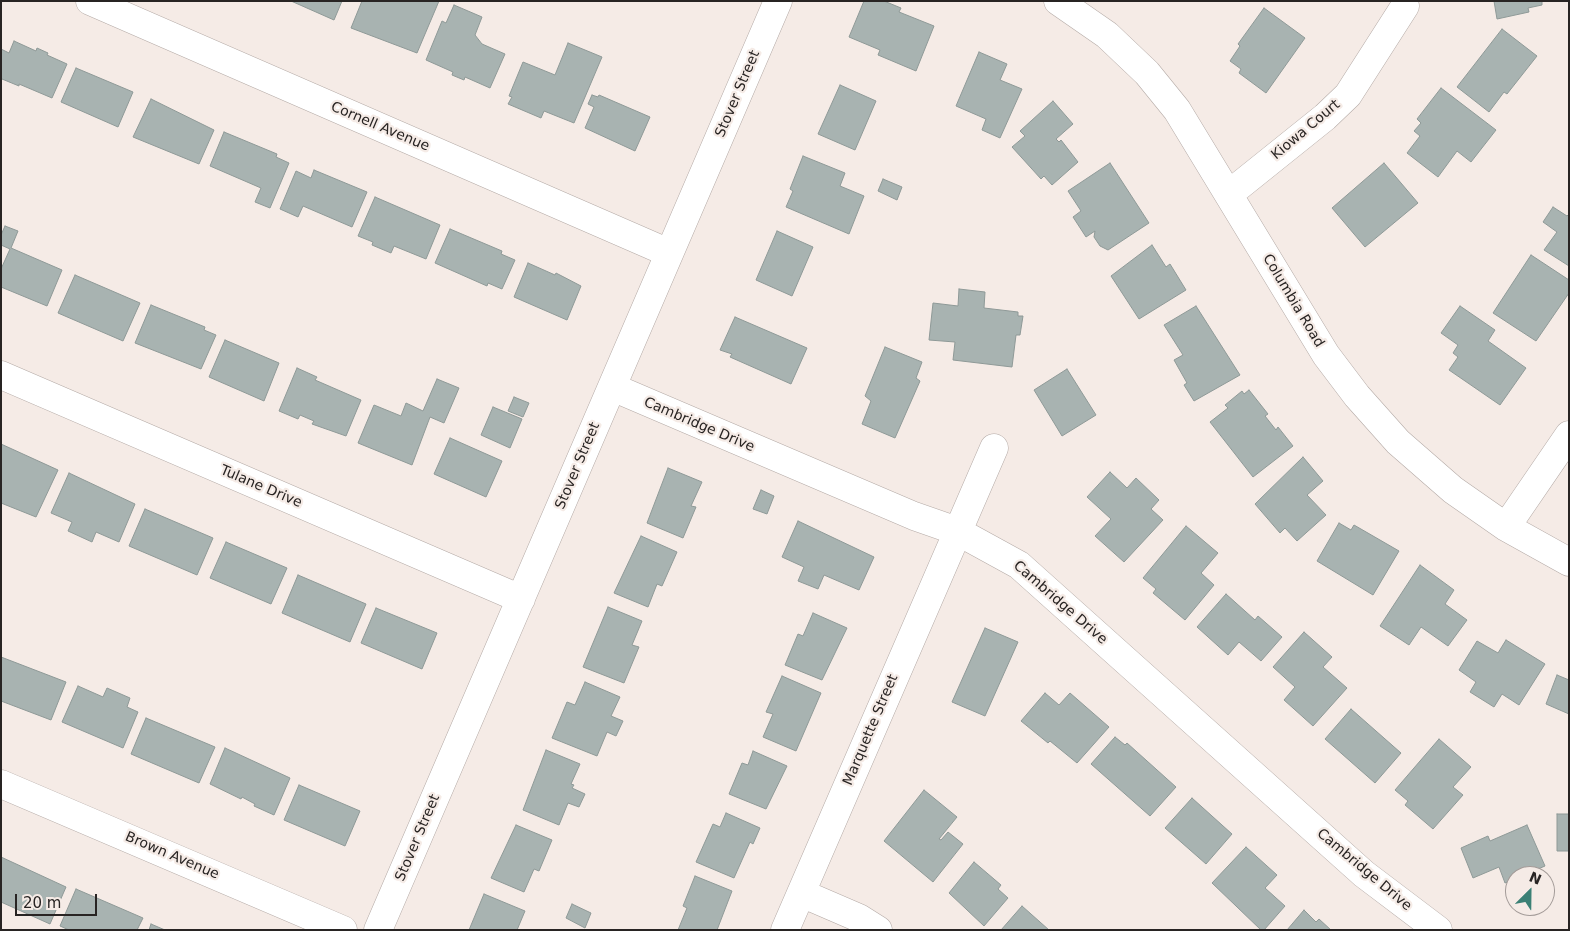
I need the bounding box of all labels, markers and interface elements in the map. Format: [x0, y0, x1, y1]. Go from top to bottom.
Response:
street label: Stover Street [712, 48, 764, 140]
street label: Kiowa Court [1268, 96, 1344, 164]
street label: Cornell Avenue [328, 99, 432, 155]
street label: Columbia Road [1259, 251, 1327, 351]
street label: Cambridge Drive [641, 394, 757, 456]
street label: Stover Street [552, 420, 604, 512]
street label: Tulane Drive [218, 462, 304, 512]
street label: Cambridge Drive [1010, 558, 1110, 648]
street label: Marquette Street [840, 672, 902, 788]
street label: Stover Street [392, 792, 444, 884]
street label: Cambridge Drive [1313, 825, 1415, 915]
street label: Brown Avenue [123, 829, 221, 883]
north arrow [1505, 866, 1555, 916]
text: N [1527, 868, 1544, 888]
scale bar [18, 884, 100, 916]
text: 20 m [23, 894, 61, 912]

